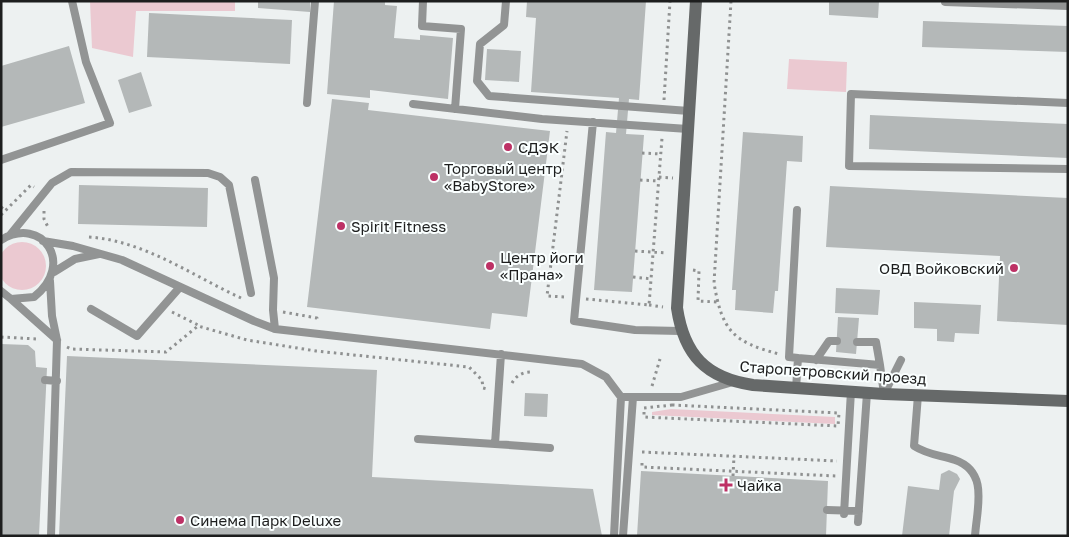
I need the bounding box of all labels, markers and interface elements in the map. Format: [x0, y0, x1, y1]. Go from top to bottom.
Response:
place label: СДЭК [518, 138, 560, 156]
marker: СДЭК [502, 141, 514, 153]
place label: Торговый центр «BabyStore» [444, 159, 562, 194]
marker: Торговый центр «BabyStore» [428, 171, 440, 183]
place label: Spirit Fitness [351, 217, 446, 235]
marker: Spirit Fitness [335, 220, 347, 232]
place label: Центр йоги «Прана» [500, 248, 584, 283]
place label: ОВД Войковский [879, 259, 1004, 277]
marker: Центр йоги «Прана» [484, 260, 496, 272]
marker: ОВД Войковский [1008, 262, 1020, 274]
street label: Старопетровский проезд [739, 356, 927, 388]
place label: Чайка [737, 476, 782, 494]
marker: Чайка [719, 478, 733, 492]
place label: Синема Парк Deluxe [190, 511, 342, 529]
marker: Синема Парк Deluxe [174, 514, 186, 526]

